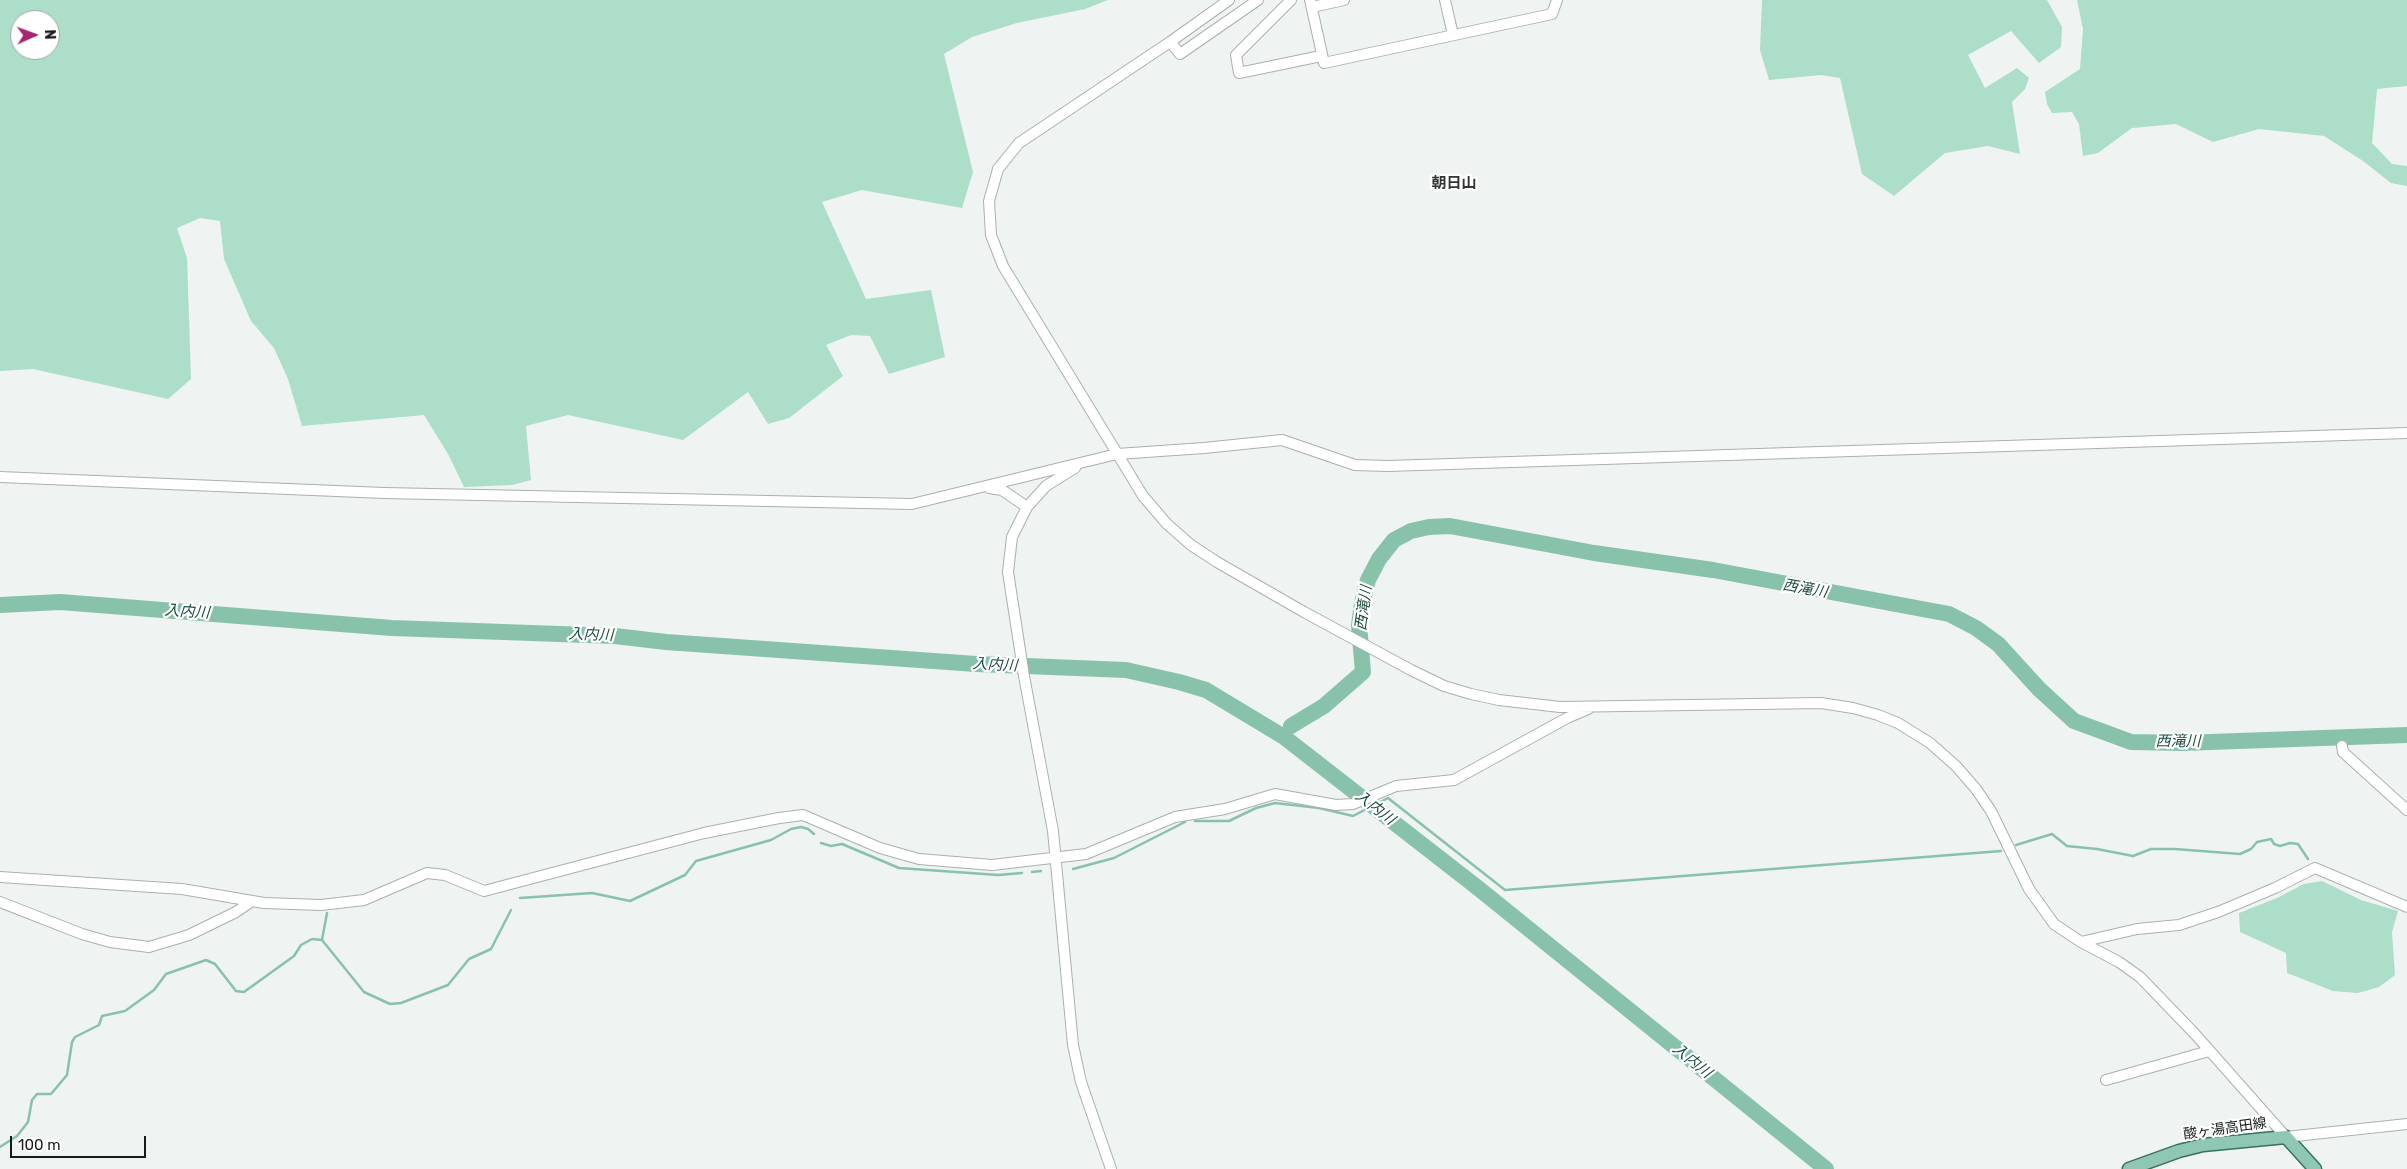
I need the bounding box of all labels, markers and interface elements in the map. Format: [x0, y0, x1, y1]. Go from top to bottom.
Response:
north arrow [10, 10, 60, 60]
text: N [41, 29, 58, 40]
district label: 朝日山 [1432, 175, 1476, 193]
water label: 西滝川 [1781, 576, 1829, 602]
water label: 西滝川 [1352, 584, 1376, 632]
water label: 入内川 [164, 601, 210, 623]
water label: 入内川 [568, 625, 614, 645]
water label: 入内川 [972, 655, 1018, 675]
water label: 西滝川 [2156, 733, 2200, 751]
water label: 入内川 [1352, 787, 1398, 829]
water label: 入内川 [1669, 1040, 1715, 1082]
street label: 酸ヶ湯高田線 [2182, 1115, 2268, 1143]
scale bar [12, 1126, 149, 1158]
text: 100 m [18, 1136, 60, 1154]

